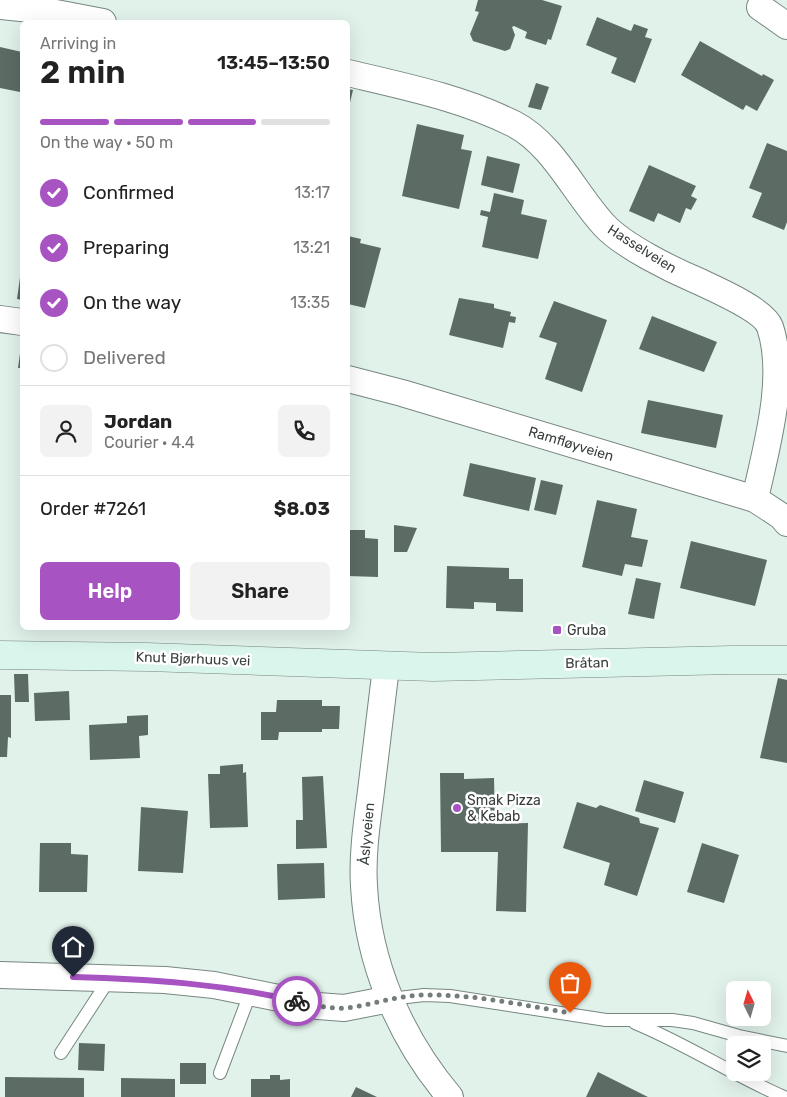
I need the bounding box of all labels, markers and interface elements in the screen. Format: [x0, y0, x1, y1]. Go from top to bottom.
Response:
text: Arriving in [40, 34, 116, 53]
text: 13:45–13:50 [217, 51, 330, 74]
text: 2 min [40, 53, 125, 91]
text: On the way · 50 m [40, 133, 173, 152]
icon: check [40, 179, 68, 207]
text: Confirmed [83, 181, 174, 204]
text: 13:17 [294, 183, 330, 202]
street label: Hasselveien [604, 221, 680, 277]
icon: check [40, 234, 68, 262]
text: Preparing [83, 236, 169, 259]
text: 13:21 [293, 238, 330, 257]
icon: check [40, 289, 68, 317]
text: On the way [83, 291, 181, 314]
text: 13:35 [290, 293, 330, 312]
text: Delivered [83, 346, 166, 369]
button: person [40, 405, 92, 457]
button: phone [278, 405, 330, 457]
text: Jordan [104, 410, 172, 433]
street label: Ramfløyveien [526, 423, 616, 465]
text: Courier · 4.4 [104, 433, 195, 452]
text: Order #7261 [40, 497, 146, 520]
text: $8.03 [274, 497, 330, 520]
button: Help [40, 562, 180, 620]
button: Share [190, 562, 330, 620]
place label: Gruba [567, 622, 606, 639]
marker: Gruba [551, 624, 563, 636]
street label: Knut Bjørhuus vei [135, 649, 251, 669]
street label: Bråtan [565, 654, 609, 672]
place label: Smak Pizza & Kebab [467, 792, 541, 825]
street label: Åslyveien [355, 802, 378, 866]
marker: Smak Pizza & Kebab [451, 802, 463, 814]
pin [52, 926, 94, 977]
icon: home [59, 933, 87, 961]
pin [549, 962, 591, 1013]
icon: bag [556, 969, 584, 997]
courier [272, 976, 322, 1026]
north arrow [726, 981, 771, 1026]
map controls [726, 981, 771, 1081]
icon: bike [283, 987, 311, 1015]
button: layers [726, 1036, 771, 1081]

